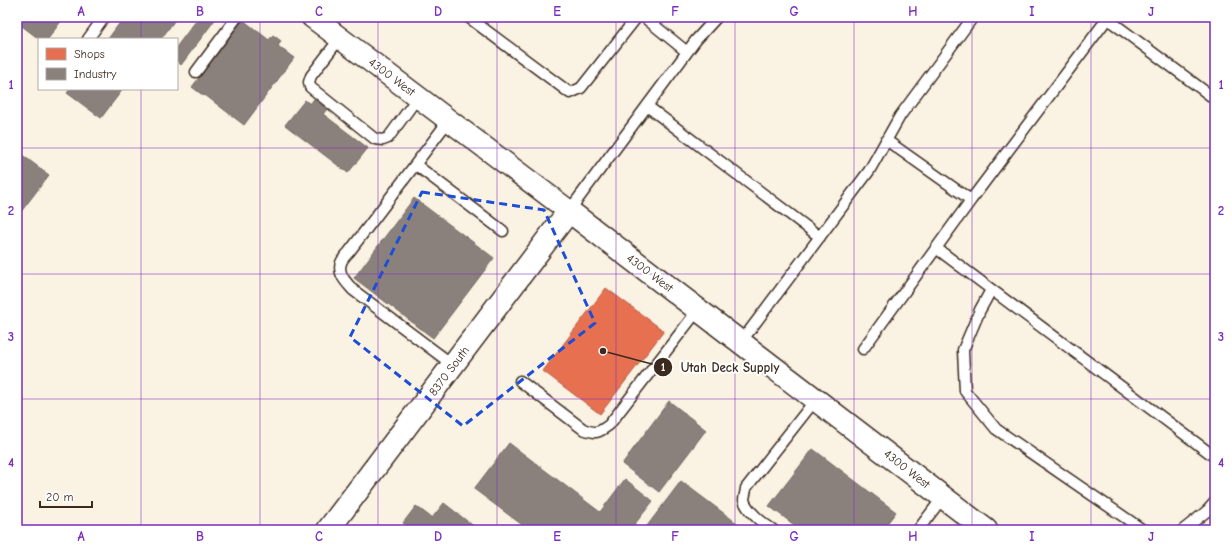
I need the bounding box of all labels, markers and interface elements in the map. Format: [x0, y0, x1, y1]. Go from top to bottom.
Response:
text: A [77, 4, 85, 19]
text: B [196, 4, 204, 19]
text: C [315, 4, 323, 19]
text: D [434, 4, 442, 19]
text: E [553, 4, 561, 19]
text: F [671, 4, 679, 19]
text: G [789, 4, 799, 19]
text: H [908, 4, 918, 19]
text: I [1029, 4, 1035, 19]
text: J [1148, 4, 1154, 19]
legend [38, 38, 178, 90]
text: Shops [74, 47, 105, 61]
street label: 4300 West [366, 55, 418, 99]
text: Industry [74, 67, 117, 81]
text: 1 [8, 77, 14, 92]
text: 1 [1218, 77, 1224, 92]
text: 2 [8, 203, 14, 218]
text: 2 [1218, 203, 1224, 218]
street label: 4300 West [624, 251, 676, 295]
text: 3 [8, 329, 14, 344]
text: 3 [1218, 329, 1224, 344]
street label: 8370 South [426, 344, 472, 398]
callout: Utah Deck Supply [653, 355, 787, 380]
text: 1 [661, 360, 666, 374]
text: Utah Deck Supply [681, 360, 779, 375]
street label: 4300 West [881, 447, 933, 492]
text: 4 [8, 455, 14, 470]
text: 4 [1218, 455, 1224, 470]
scale bar [40, 483, 92, 509]
text: 20 m [46, 490, 74, 504]
text: A [77, 529, 85, 544]
text: B [196, 529, 204, 544]
text: C [315, 529, 323, 544]
text: D [434, 529, 442, 544]
text: E [553, 529, 561, 544]
text: F [671, 529, 679, 544]
text: G [789, 529, 799, 544]
text: H [908, 529, 918, 544]
text: I [1029, 529, 1035, 544]
text: J [1148, 529, 1154, 544]

